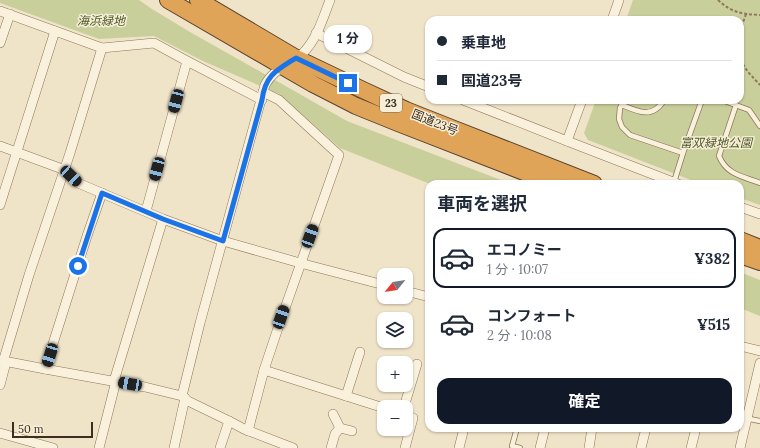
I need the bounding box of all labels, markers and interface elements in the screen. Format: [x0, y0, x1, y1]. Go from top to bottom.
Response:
park label: 海浜緑地 [77, 13, 127, 28]
callout: 1 分 [324, 25, 372, 53]
text: 1 分 [337, 30, 359, 47]
text: 乗車地 [461, 33, 506, 52]
text: 国道23号 [461, 71, 522, 90]
route end [339, 74, 357, 92]
car [167, 88, 185, 114]
road number: 23 [380, 94, 402, 112]
street label: 国道23号 [409, 106, 461, 138]
park label: 富双緑地公園 [680, 135, 754, 150]
car [148, 156, 166, 182]
car [58, 163, 84, 189]
text: 車両を選択 [437, 192, 527, 215]
car [300, 223, 320, 249]
icon: car [439, 240, 475, 276]
text: エコノミー [487, 240, 562, 259]
text: ¥382 [694, 249, 730, 268]
route start [69, 257, 87, 275]
text: 1 分 · 10:07 [487, 261, 548, 278]
north arrow [377, 268, 413, 304]
map controls [377, 268, 413, 436]
car [271, 304, 291, 330]
icon: car [439, 306, 475, 342]
text: コンフォート [487, 306, 577, 325]
button: layers [377, 312, 413, 348]
text: ¥515 [697, 315, 730, 334]
text: 2 分 · 10:08 [487, 327, 552, 344]
car [41, 342, 59, 368]
button: + [377, 356, 413, 392]
car [117, 376, 143, 392]
button: 確定 [437, 378, 732, 424]
button: − [377, 400, 413, 436]
scale bar [12, 420, 93, 439]
text: 50 m [18, 422, 44, 436]

